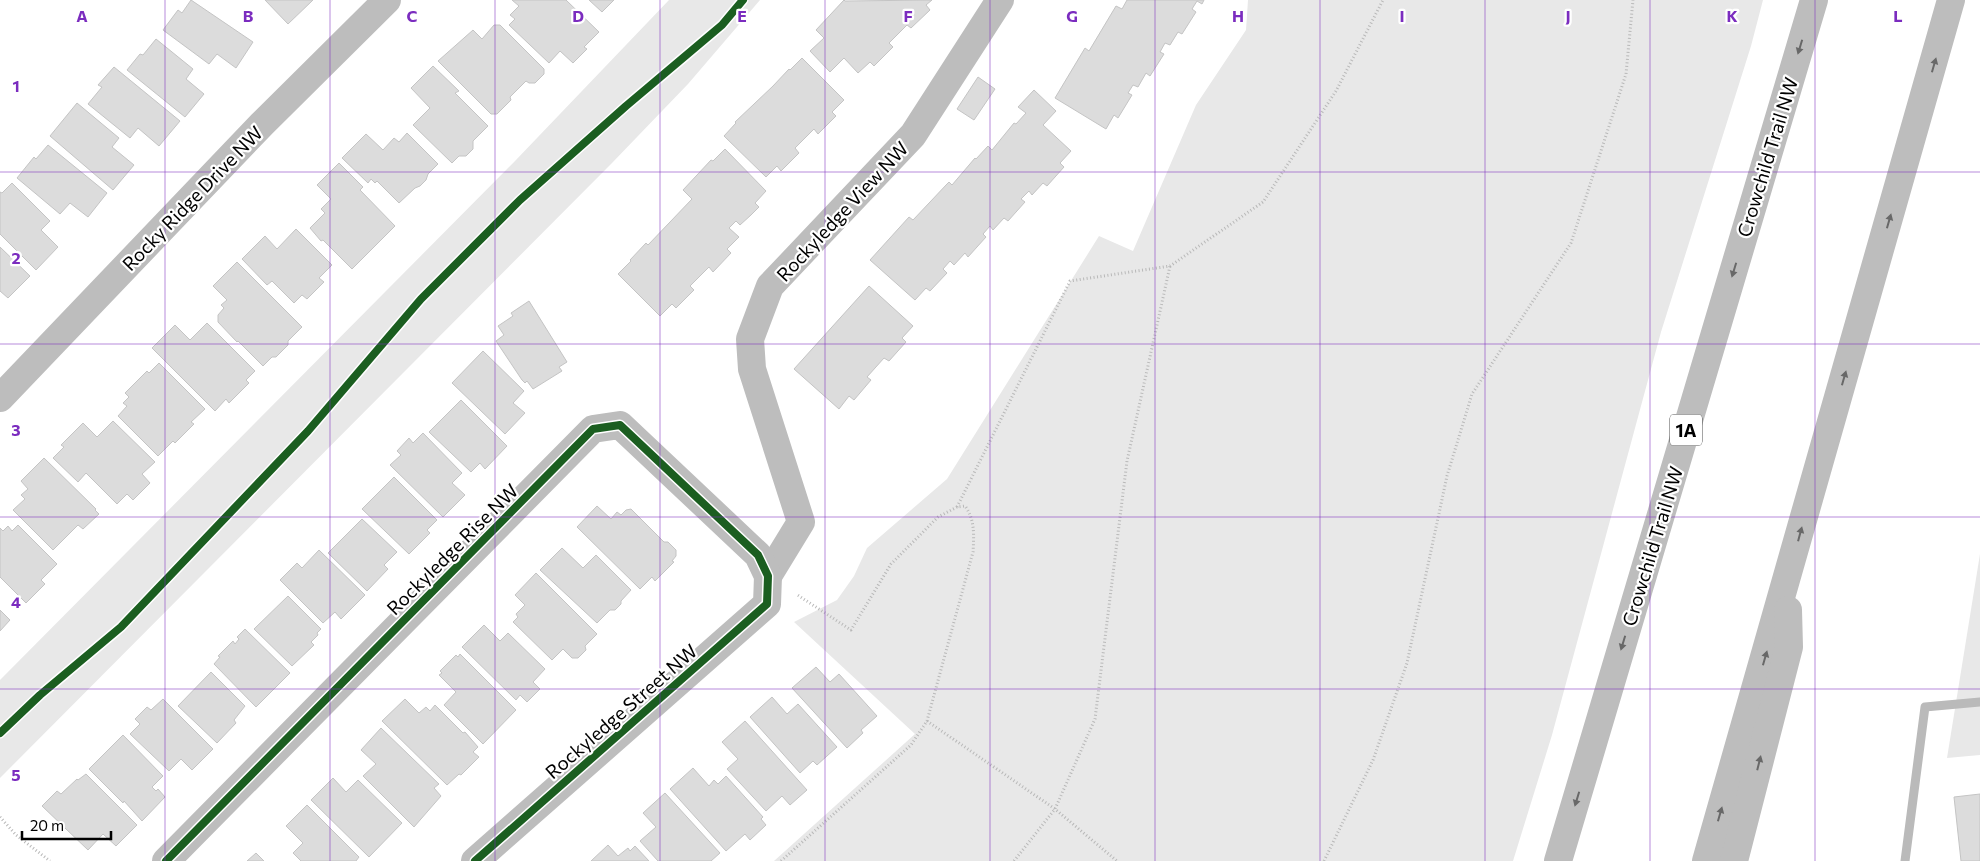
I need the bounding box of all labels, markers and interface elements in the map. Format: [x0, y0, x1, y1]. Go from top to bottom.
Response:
text: A [76, 6, 88, 25]
text: B [243, 6, 254, 25]
text: C [407, 6, 418, 25]
text: D [572, 6, 584, 25]
text: E [737, 6, 747, 25]
text: F [903, 6, 913, 25]
text: G [1066, 6, 1078, 25]
text: H [1232, 6, 1244, 25]
text: I [1399, 6, 1405, 25]
text: J [1565, 6, 1571, 25]
text: K [1726, 6, 1738, 25]
text: L [1893, 6, 1903, 25]
one-way arrow [1796, 39, 1804, 54]
one-way arrow [1930, 58, 1938, 73]
street label: Crowchild Trail NW [1732, 74, 1802, 240]
text: 1 [12, 76, 20, 95]
street label: Rocky Ridge Drive NW [117, 121, 267, 275]
street label: Rockyledge View NW [771, 136, 913, 286]
one-way arrow [1885, 214, 1893, 229]
text: 2 [11, 248, 21, 267]
one-way arrow [1729, 262, 1737, 277]
one-way arrow [1841, 370, 1849, 385]
road number: 1A [1670, 414, 1702, 446]
text: 3 [11, 420, 21, 439]
street label: Crowchild Trail NW [1617, 463, 1687, 629]
street label: Rockyledge Rise NW [382, 479, 522, 619]
one-way arrow [1796, 526, 1804, 542]
text: 4 [11, 592, 21, 611]
one-way arrow [1618, 636, 1626, 651]
street label: Rockyledge Street NW [540, 639, 702, 783]
one-way arrow [1762, 650, 1770, 665]
one-way arrow [1755, 755, 1763, 770]
text: 5 [11, 765, 21, 784]
one-way arrow [1572, 792, 1580, 807]
one-way arrow [1716, 807, 1724, 822]
scale bar [22, 808, 111, 840]
text: 20 m [30, 816, 64, 834]

